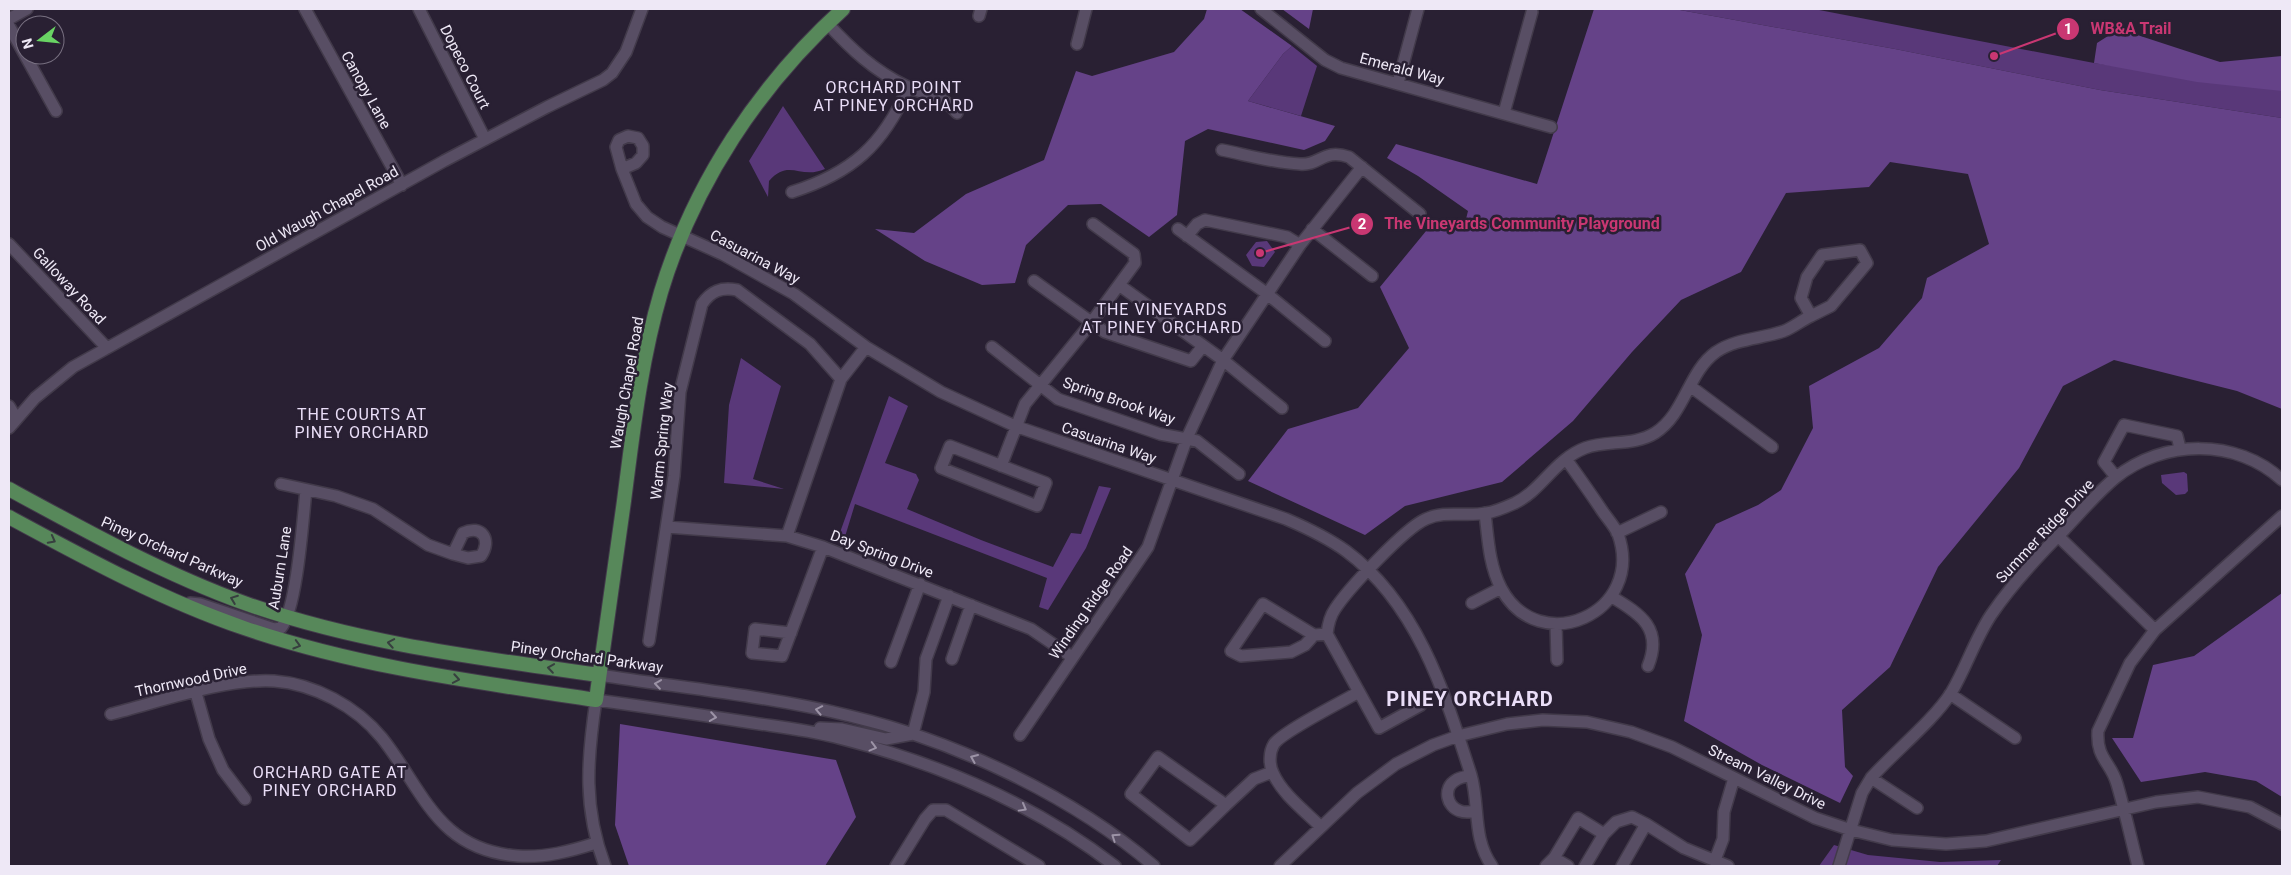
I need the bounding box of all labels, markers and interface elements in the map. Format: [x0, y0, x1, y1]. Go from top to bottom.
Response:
callout: WB&A Trail [2055, 13, 2182, 44]
north arrow [15, 15, 65, 65]
text: WB&A Trail [2090, 19, 2172, 38]
text: 1 [2064, 20, 2072, 38]
street label: Dopeco Court [436, 22, 494, 112]
text: N [18, 37, 37, 51]
street label: Canopy Lane [337, 48, 395, 132]
street label: Emerald Way [1358, 49, 1446, 89]
district label: ORCHARD POINT AT PINEY ORCHARD [814, 78, 974, 115]
street label: Old Waugh Chapel Road [252, 162, 402, 256]
callout: The Vineyards Community Playground [1349, 208, 1670, 239]
text: The Vineyards Community Playground [1384, 214, 1660, 233]
text: 2 [1358, 215, 1367, 233]
street label: Casuarina Way [707, 226, 803, 288]
street label: Galloway Road [29, 244, 109, 328]
district label: THE VINEYARDS AT PINEY ORCHARD [1082, 300, 1242, 337]
street label: Waugh Chapel Road [606, 315, 648, 451]
street label: Spring Brook Way [1061, 373, 1177, 429]
street label: Warm Spring Way [647, 381, 677, 501]
district label: THE COURTS AT PINEY ORCHARD [294, 405, 430, 442]
street label: Casuarina Way [1059, 418, 1159, 468]
street label: Summer Ridge Drive [1992, 475, 2098, 587]
street label: Piney Orchard Parkway [98, 513, 246, 591]
street label: Auburn Lane [265, 525, 295, 611]
street label: Day Spring Drive [828, 526, 936, 582]
one-way arrow [46, 534, 55, 544]
street label: Winding Ridge Road [1045, 543, 1137, 663]
one-way arrow [231, 595, 239, 605]
street label: Piney Orchard Parkway [510, 637, 664, 677]
one-way arrow [386, 638, 395, 648]
one-way arrow [293, 639, 301, 650]
street label: Thornwood Drive [134, 659, 248, 701]
one-way arrow [547, 664, 555, 674]
one-way arrow [451, 673, 460, 683]
one-way arrow [654, 679, 662, 690]
district label: PINEY ORCHARD [1386, 687, 1554, 711]
one-way arrow [814, 705, 823, 715]
one-way arrow [709, 711, 717, 721]
one-way arrow [868, 741, 877, 752]
street label: Stream Valley Drive [1705, 741, 1829, 813]
one-way arrow [970, 753, 979, 764]
district label: ORCHARD GATE AT PINEY ORCHARD [253, 763, 407, 800]
one-way arrow [1018, 801, 1027, 811]
one-way arrow [1111, 834, 1121, 843]

